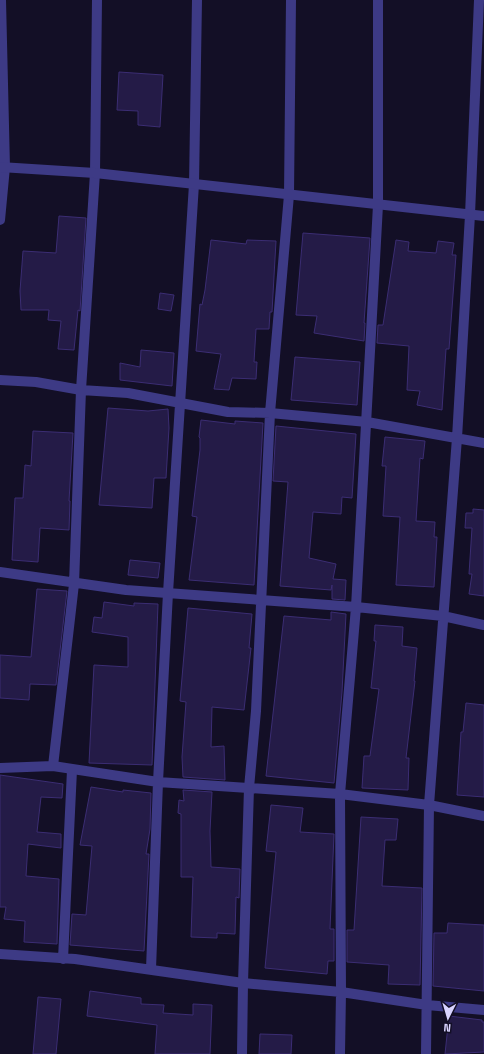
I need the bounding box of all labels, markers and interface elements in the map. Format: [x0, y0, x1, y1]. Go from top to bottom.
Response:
north arrow [428, 998, 468, 1038]
text: N [443, 1021, 451, 1035]

